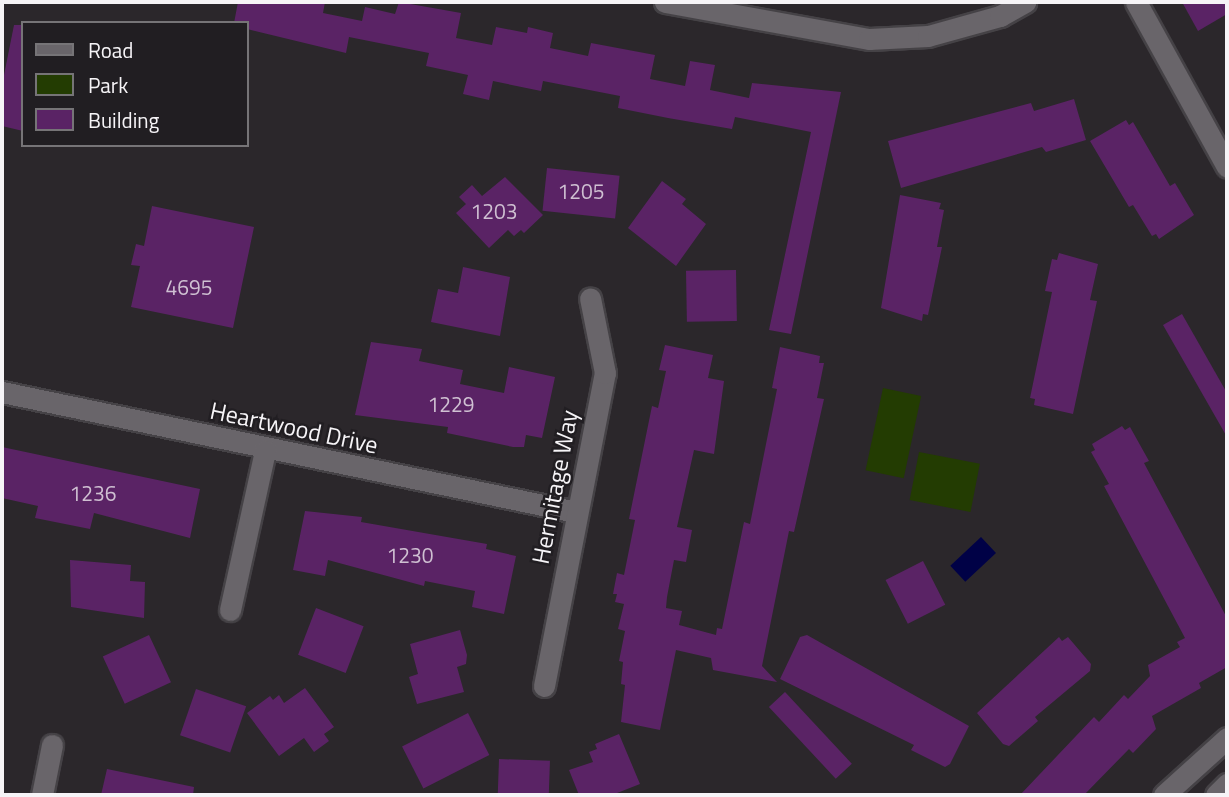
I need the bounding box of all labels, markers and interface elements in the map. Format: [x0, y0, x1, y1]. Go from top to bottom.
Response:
legend [21, 21, 248, 147]
text: Road [88, 34, 133, 66]
text: Park [88, 69, 128, 101]
text: Building [88, 104, 159, 136]
house number: 1205 [557, 178, 605, 204]
house number: 1203 [470, 198, 518, 224]
house number: 4695 [165, 274, 213, 300]
house number: 1229 [427, 391, 475, 417]
street label: Heartwood Drive [207, 396, 381, 460]
street label: Hermitage Way [526, 407, 584, 567]
house number: 1236 [69, 480, 117, 506]
house number: 1230 [386, 542, 434, 568]

